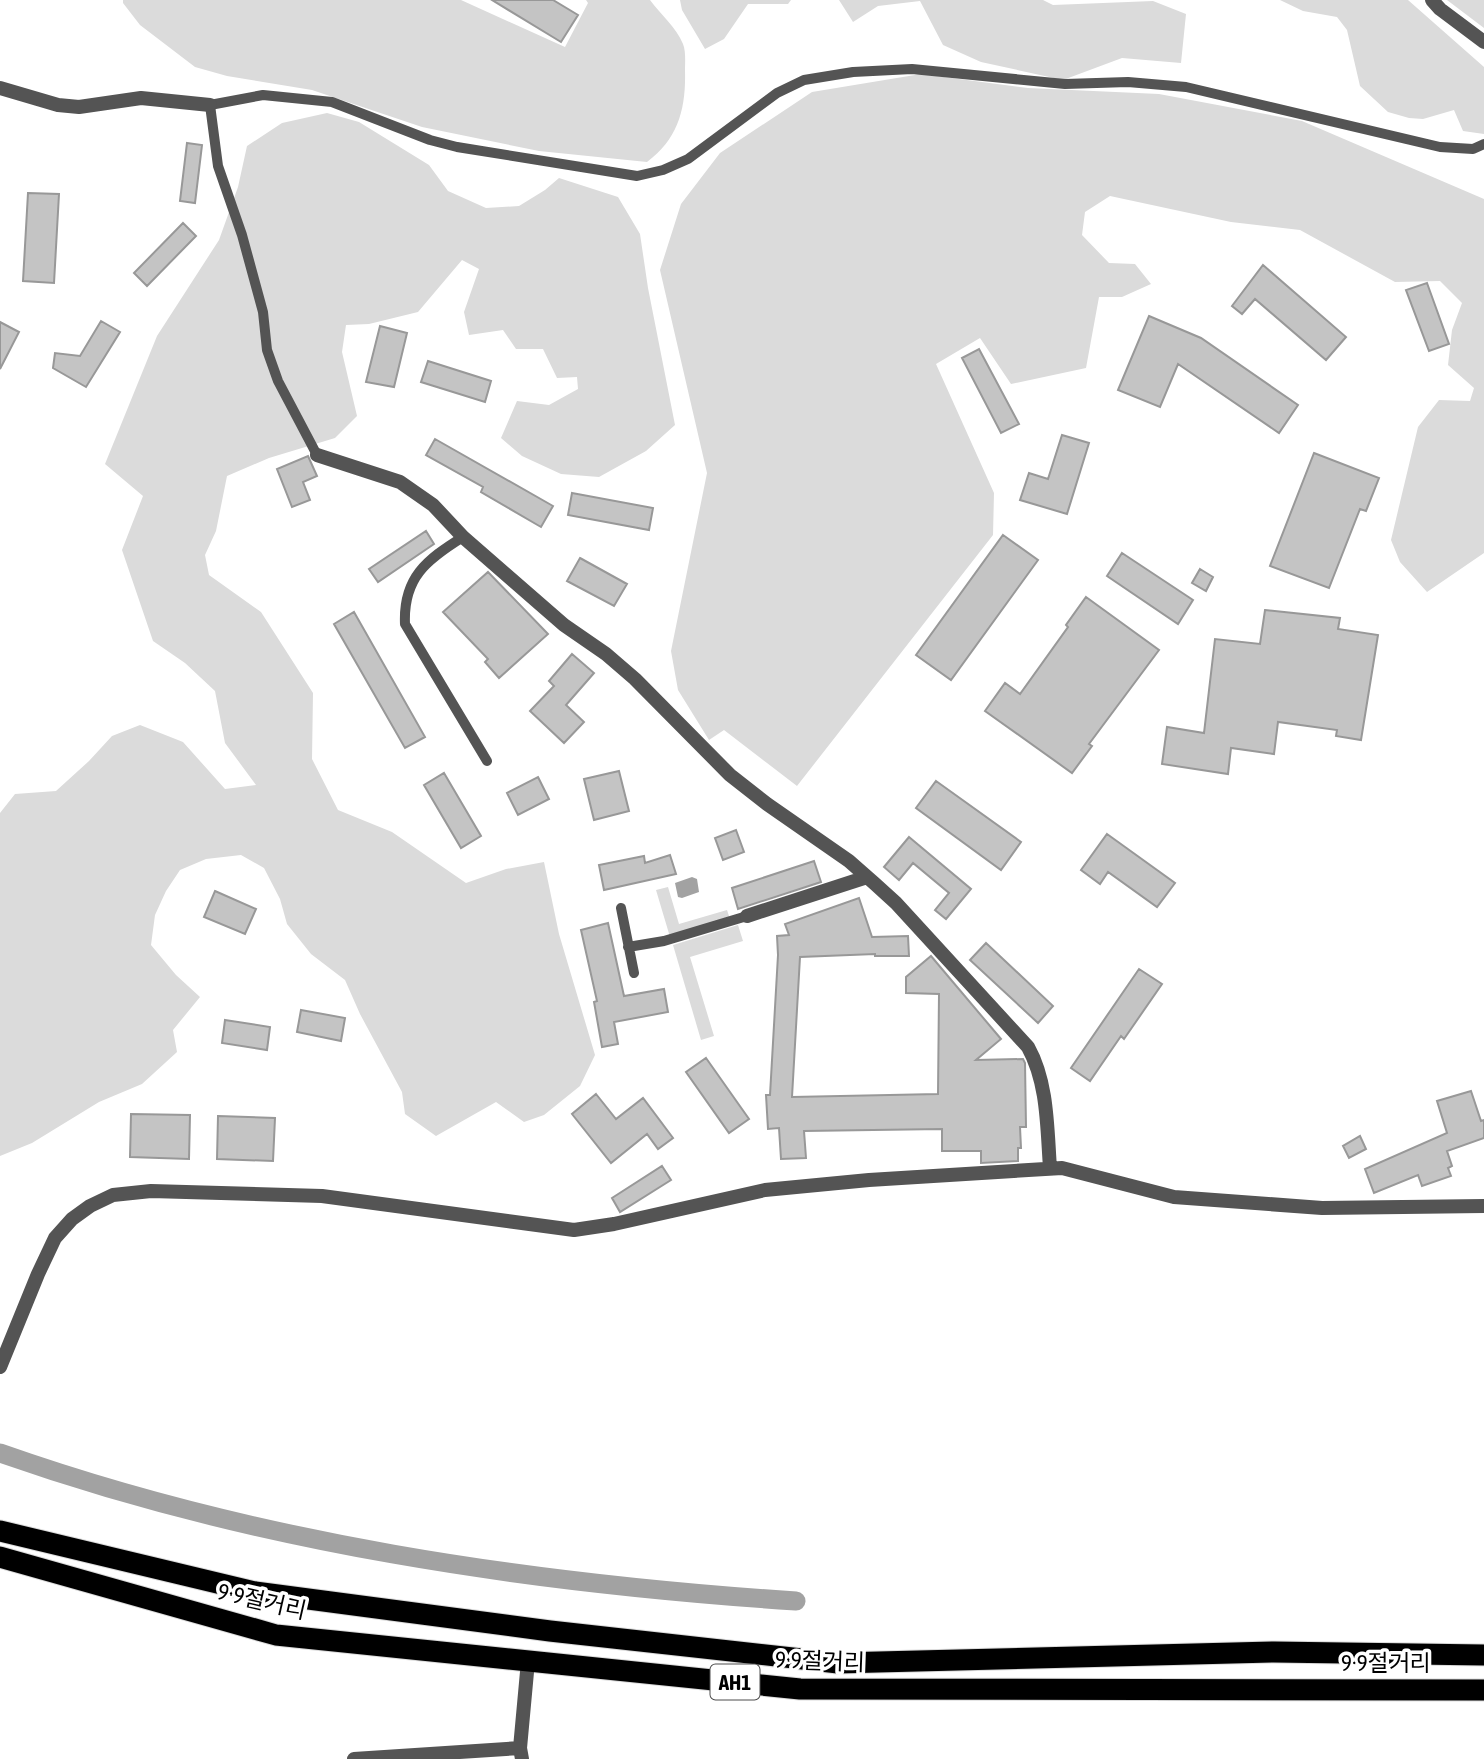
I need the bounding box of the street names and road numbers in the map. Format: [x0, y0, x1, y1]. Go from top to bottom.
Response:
street label: 9·9절거리 [215, 1578, 309, 1624]
street label: 9·9절거리 [775, 1646, 865, 1676]
street label: 9·9절거리 [1341, 1650, 1431, 1676]
road number: AH1 [710, 1664, 760, 1700]

